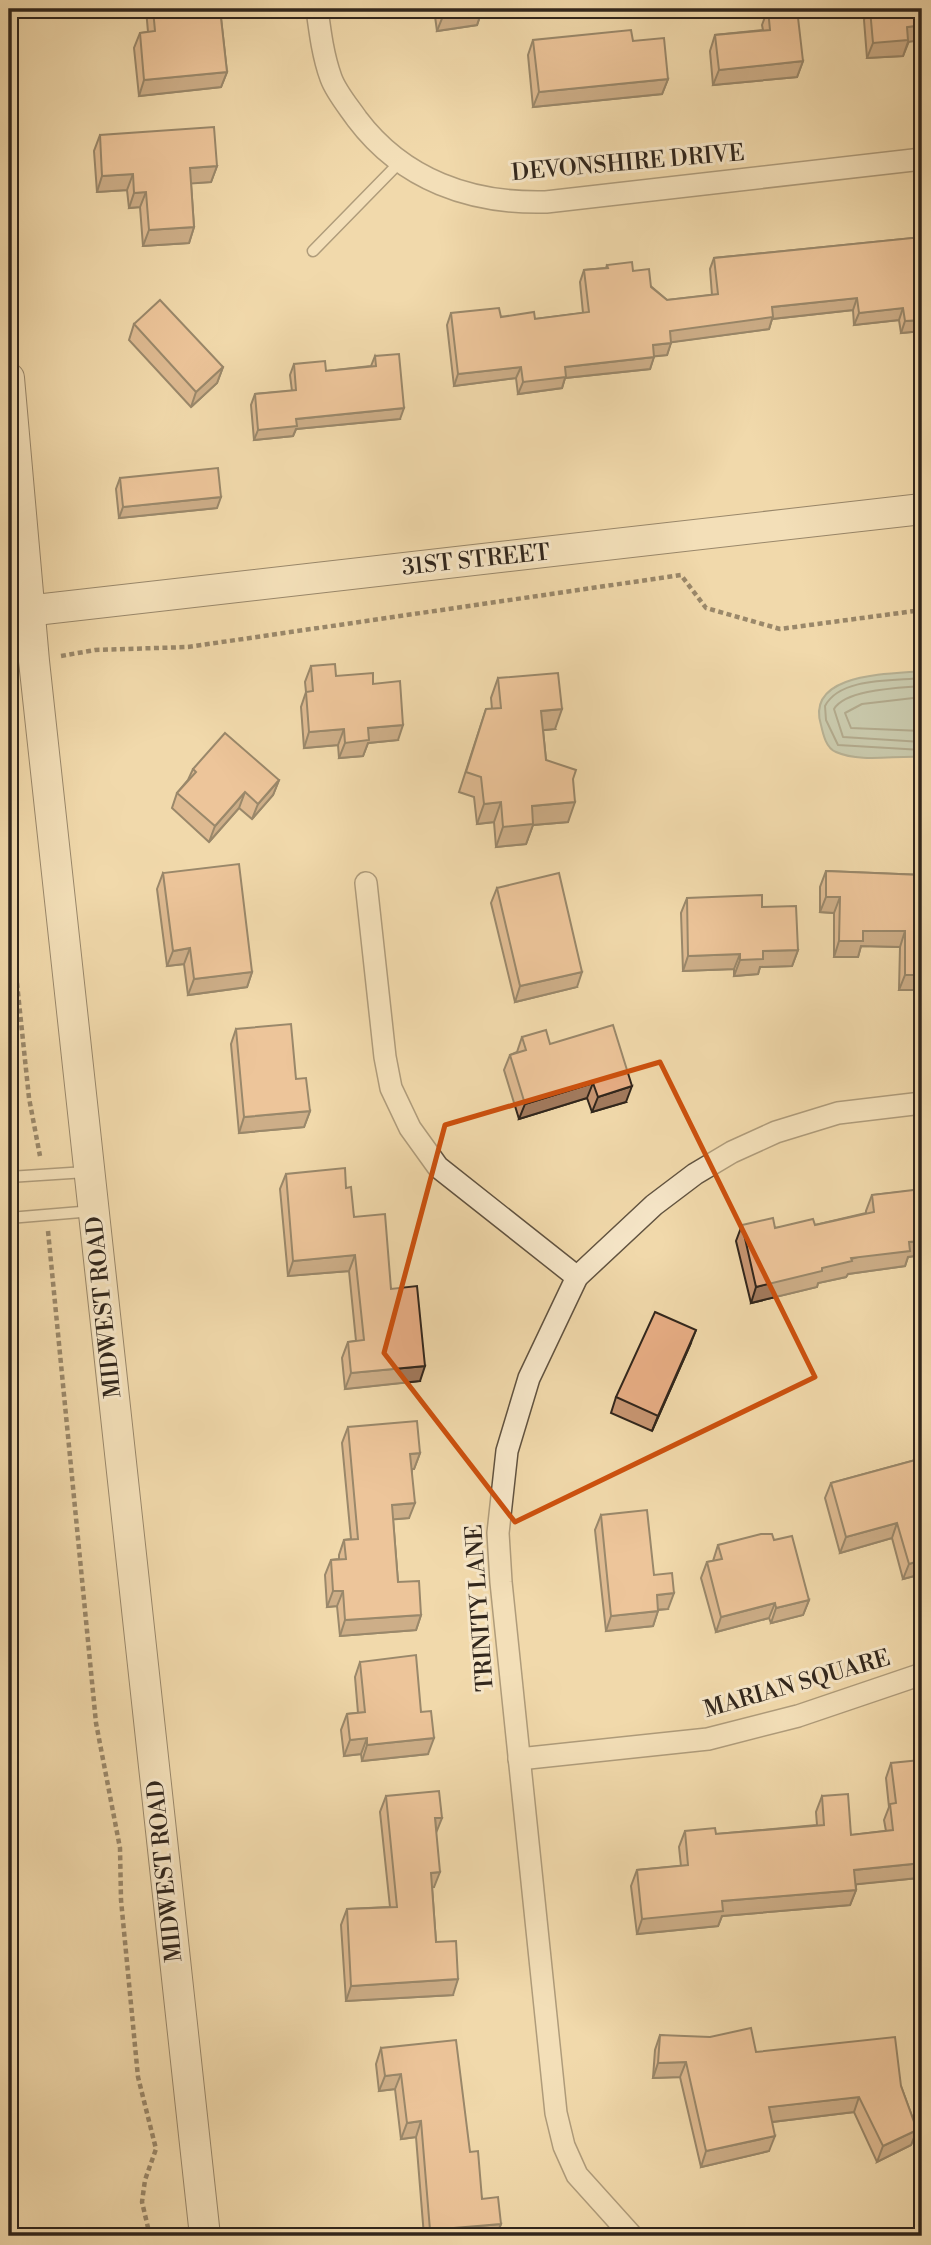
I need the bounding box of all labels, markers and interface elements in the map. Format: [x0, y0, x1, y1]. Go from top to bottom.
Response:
street label: DEVONSHIRE DRIVE [510, 139, 746, 187]
street label: 31ST STREET [401, 538, 551, 582]
street label: MIDWEST ROAD [81, 1215, 127, 1399]
street label: TRINITY LANE [460, 1523, 500, 1693]
street label: MARIAN SQUARE [701, 1644, 893, 1724]
street label: MIDWEST ROAD [142, 1779, 188, 1963]

